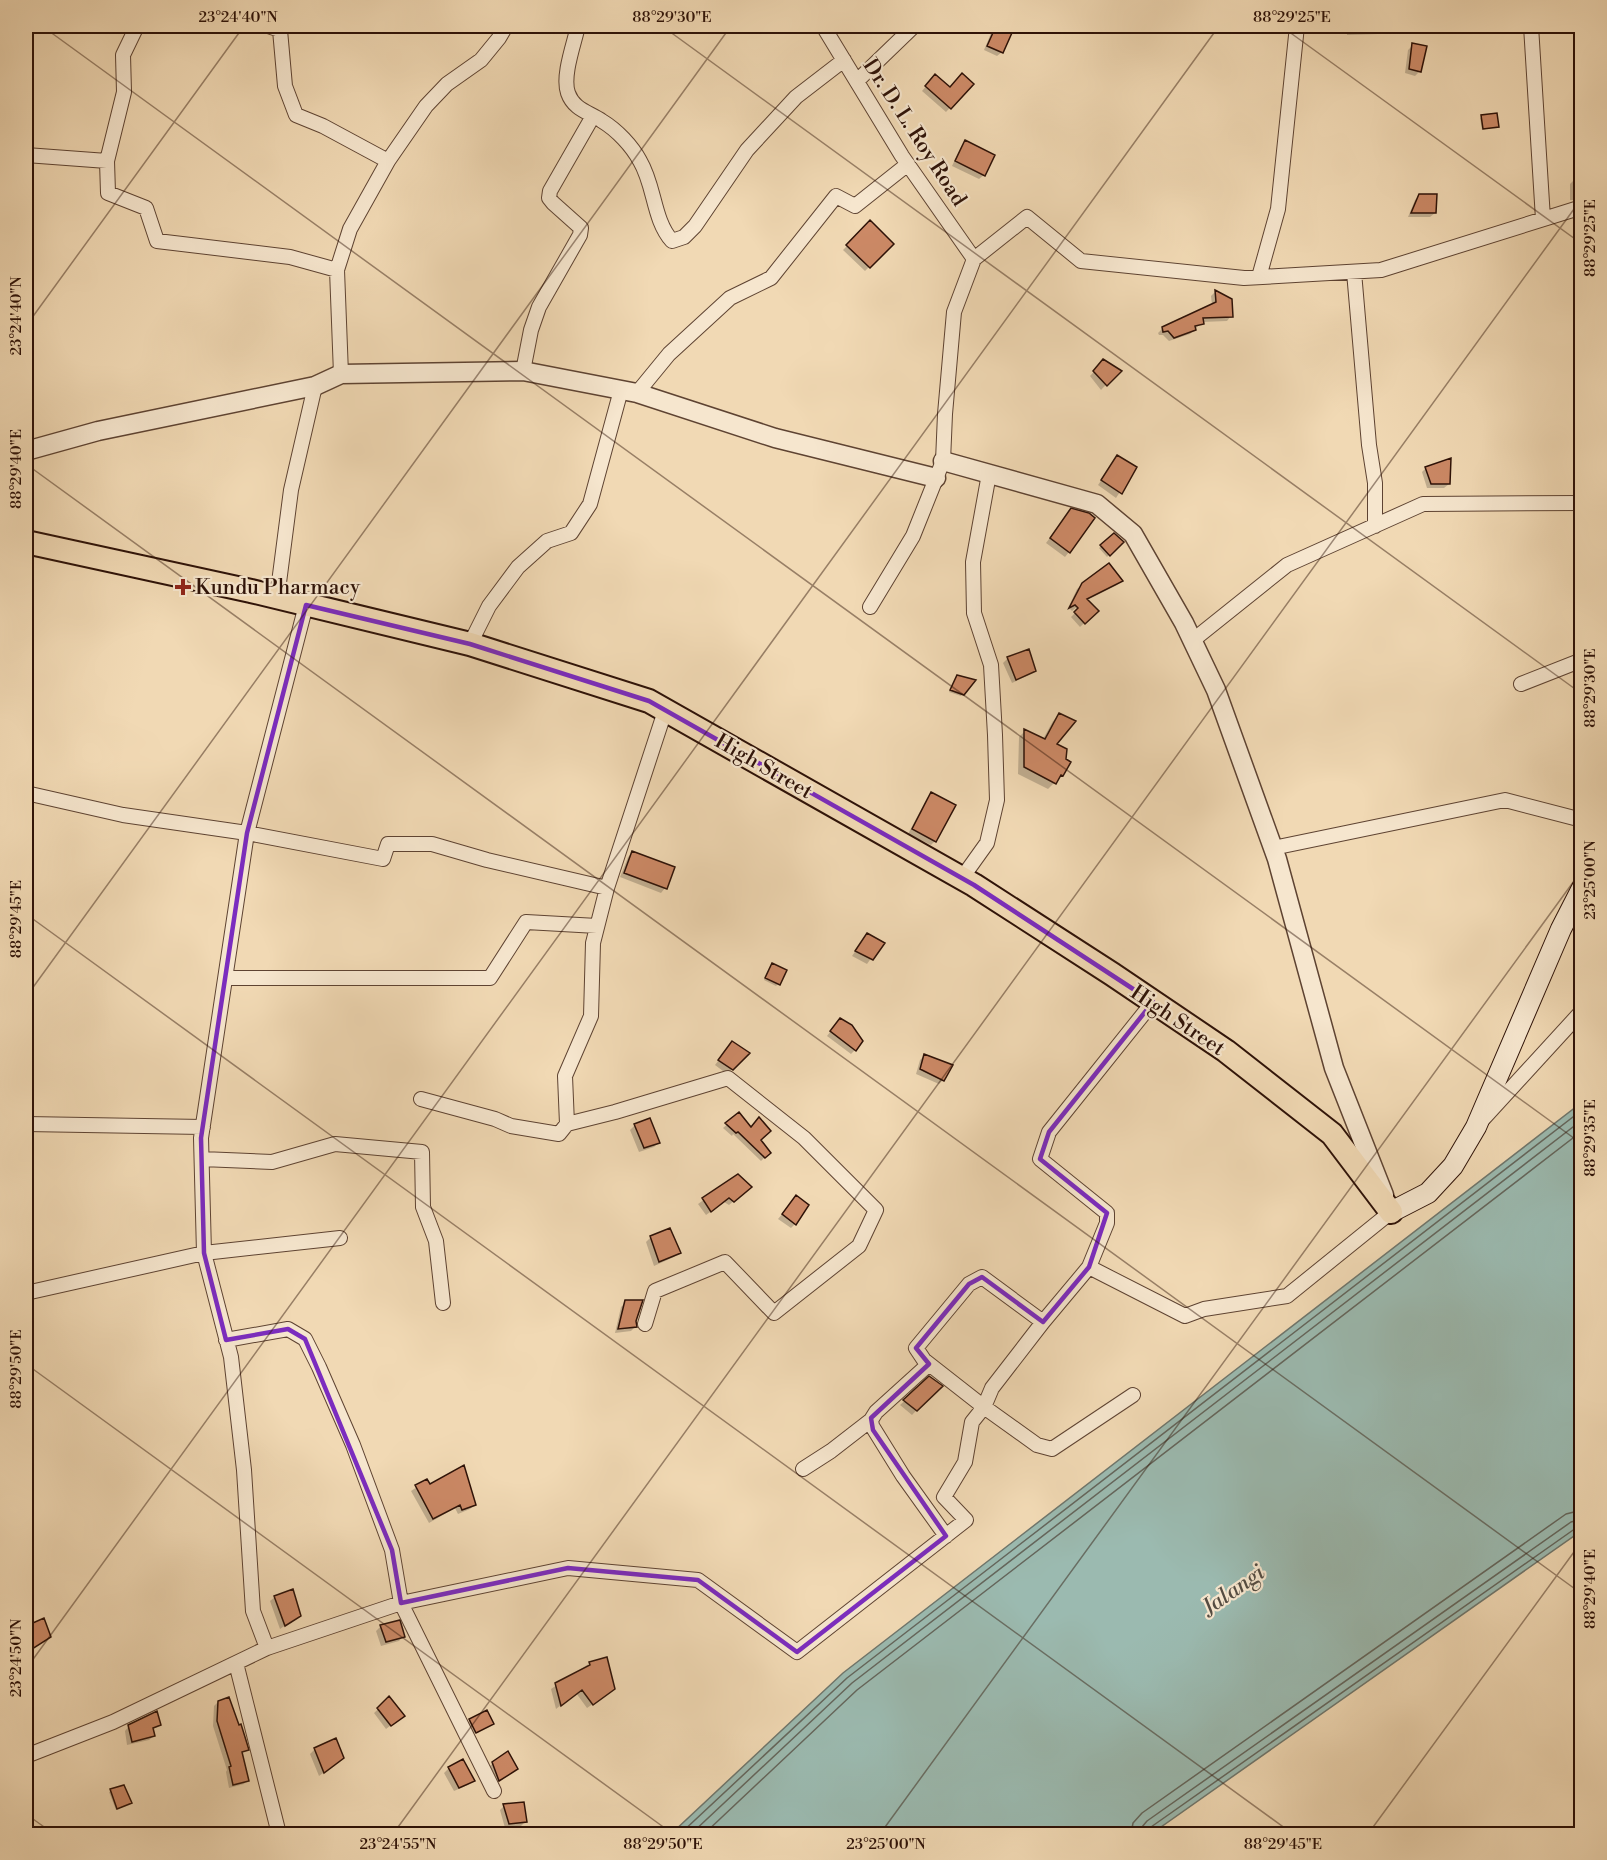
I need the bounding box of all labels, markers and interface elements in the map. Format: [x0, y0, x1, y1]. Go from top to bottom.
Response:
text: 23°24'40"N [198, 8, 278, 27]
text: 88°29'30"E [632, 8, 712, 27]
text: 88°29'25"E [1253, 8, 1331, 27]
street label: Dr. D. L. Roy Road [857, 54, 972, 211]
text: 88°29'25"E [1581, 199, 1600, 277]
text: 23°24'40"N [7, 276, 26, 356]
text: 88°29'40"E [7, 429, 26, 509]
place label: Kundu Pharmacy [195, 575, 361, 601]
marker: Kundu Pharmacy [176, 580, 190, 594]
text: 88°29'30"E [1581, 648, 1600, 728]
street label: High Street [710, 728, 817, 806]
text: 23°25'00"N [1581, 840, 1600, 920]
text: 88°29'45"E [7, 880, 26, 958]
street label: High Street [1125, 980, 1230, 1062]
text: 88°29'35"E [1581, 1099, 1600, 1177]
text: 88°29'50"E [7, 1329, 26, 1409]
text: 88°29'40"E [1581, 1549, 1600, 1629]
water label: Jalangi [1195, 1559, 1270, 1623]
text: 23°24'50"N [7, 1619, 26, 1697]
text: 23°24'55"N [360, 1835, 436, 1854]
text: 88°29'50"E [623, 1835, 703, 1854]
text: 23°25'00"N [846, 1835, 926, 1854]
text: 88°29'45"E [1244, 1835, 1322, 1854]

